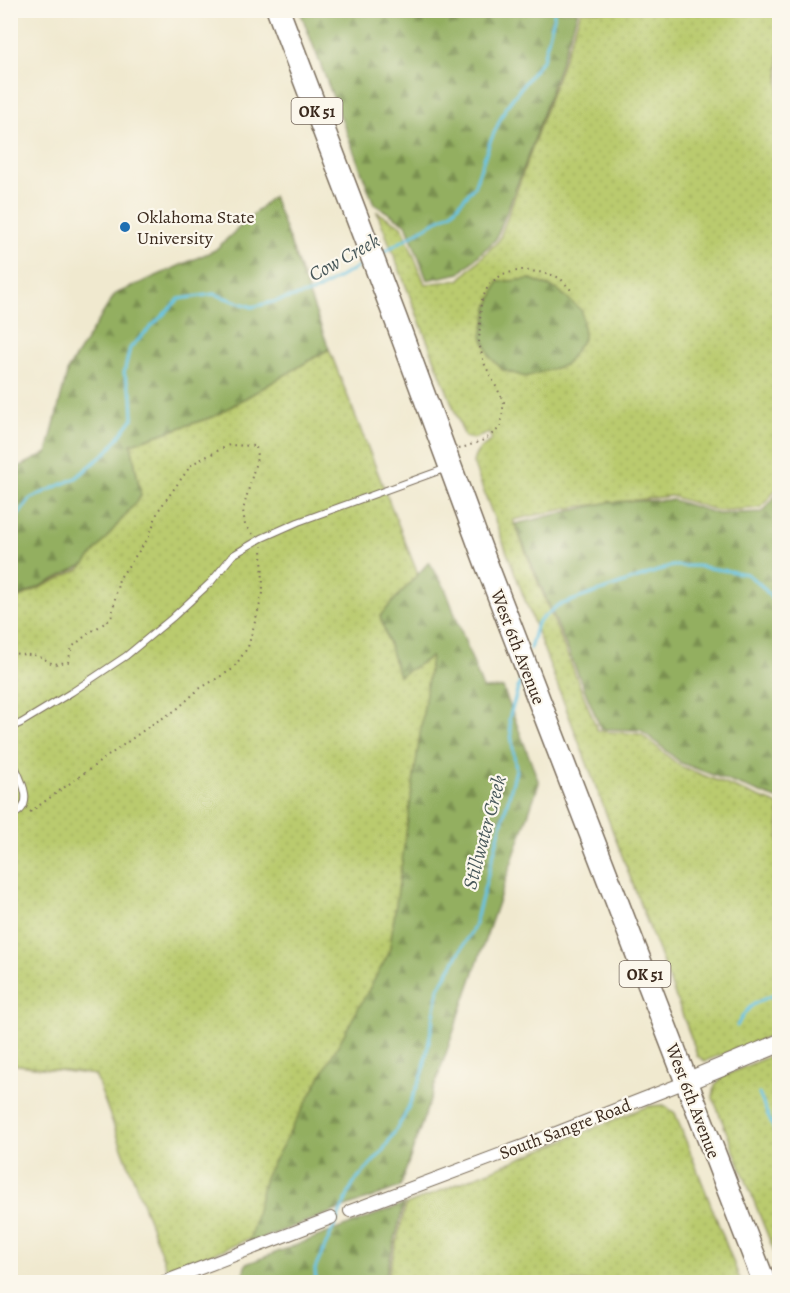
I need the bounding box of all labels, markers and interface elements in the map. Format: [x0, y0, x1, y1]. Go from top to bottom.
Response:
road number: OK 51 [292, 98, 342, 124]
place label: Oklahoma State University [137, 205, 255, 250]
marker: Oklahoma State University [118, 220, 132, 234]
water label: Cow Creek [304, 227, 385, 288]
street label: West 6th Avenue [485, 585, 551, 708]
water label: Stillwater Creek [456, 772, 513, 892]
road number: OK 51 [620, 961, 670, 987]
street label: West 6th Avenue [660, 1039, 726, 1162]
street label: South Sangre Road [496, 1093, 635, 1165]

